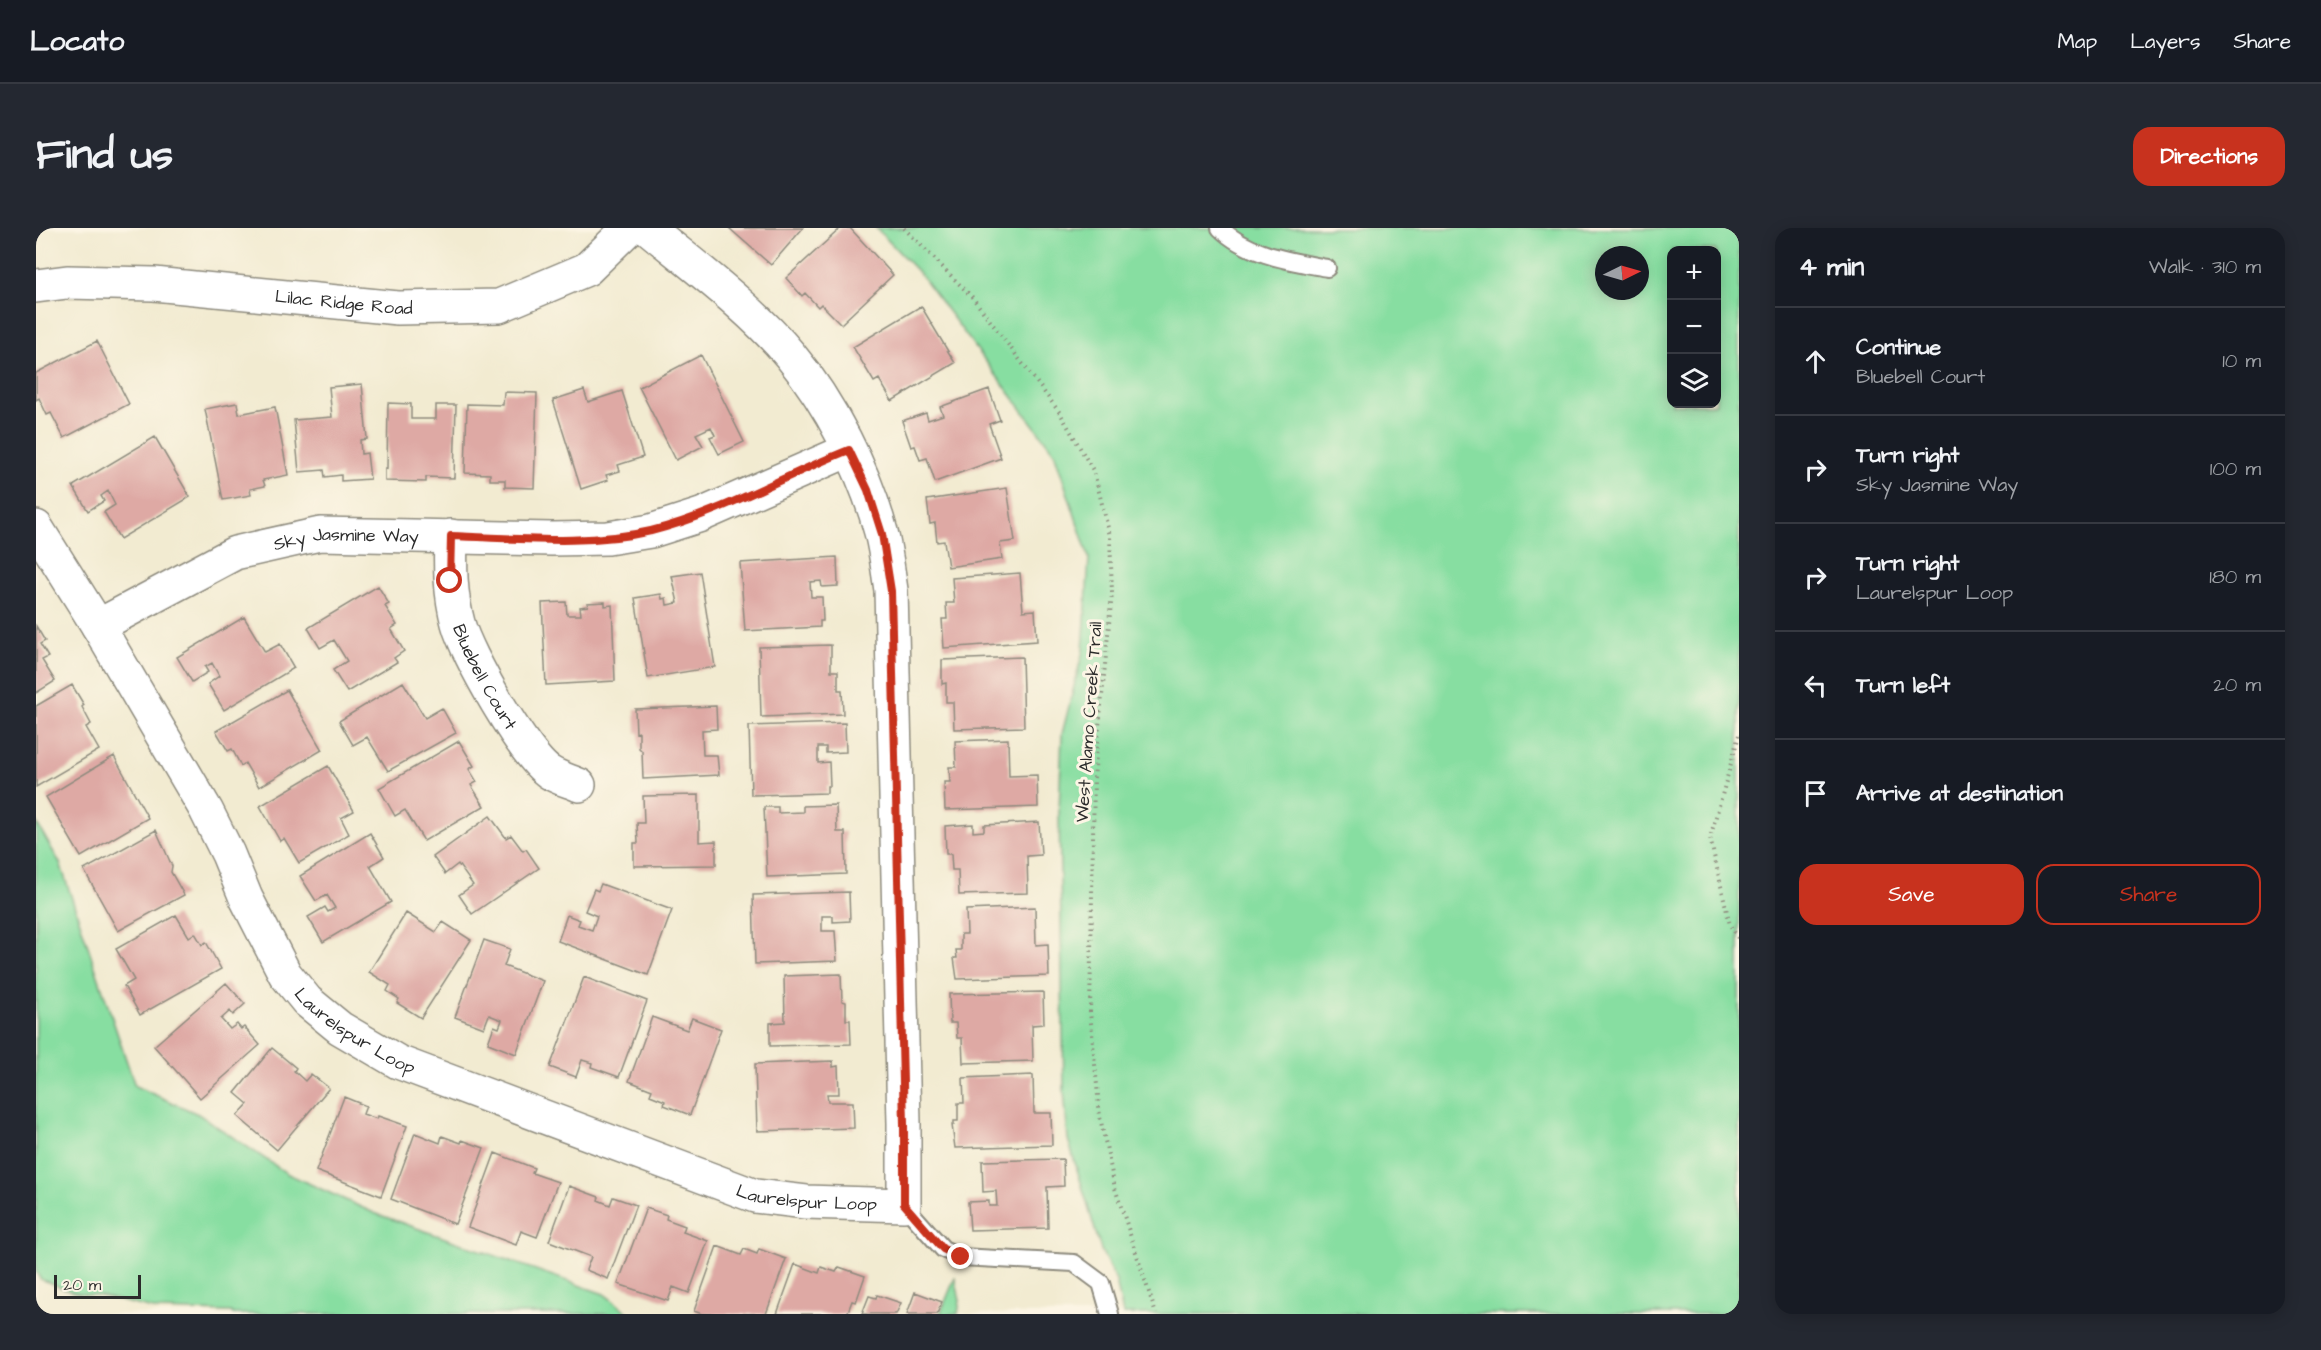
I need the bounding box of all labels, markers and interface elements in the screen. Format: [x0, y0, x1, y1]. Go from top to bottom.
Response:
text: Locato [30, 22, 124, 61]
text: Map [2057, 27, 2097, 56]
text: Layers [2130, 27, 2200, 56]
text: Share [2233, 27, 2291, 56]
text: Find us [36, 127, 173, 185]
button: Directions [2133, 127, 2285, 186]
north arrow [1595, 246, 1649, 300]
map controls [1667, 246, 1721, 408]
button: + [1667, 246, 1721, 300]
text: 4 min [1799, 249, 1864, 285]
text: Walk · 310 m [2149, 253, 2261, 281]
street label: Lilac Ridge Road [274, 283, 413, 321]
button: − [1667, 300, 1721, 354]
text: Continue [1856, 332, 1941, 363]
icon: ahead [1799, 345, 1832, 378]
text: 10 m [2222, 347, 2261, 375]
button: layers [1667, 354, 1721, 408]
text: Bluebell Court [1856, 363, 1985, 391]
text: Turn right [1856, 440, 1959, 471]
icon: right [1799, 453, 1832, 486]
text: 100 m [2210, 455, 2261, 483]
text: Sky Jasmine Way [1856, 471, 2018, 499]
street label: Sky Jasmine Way [271, 521, 419, 557]
text: Turn right [1856, 548, 1959, 579]
icon: right [1799, 561, 1832, 594]
text: 180 m [2209, 563, 2261, 591]
route start [436, 567, 462, 593]
text: Laurelspur Loop [1856, 579, 2013, 607]
street label: Bluebell Court [447, 621, 524, 735]
street label: West Alamo Creek Trail [1070, 621, 1109, 823]
icon: left [1799, 669, 1832, 702]
text: Turn left [1856, 670, 1950, 701]
text: 20 m [2213, 671, 2261, 699]
icon: arrive [1799, 777, 1832, 810]
text: Arrive at destination [1856, 778, 2063, 809]
button: Save [1799, 864, 2024, 925]
button: Share [2036, 864, 2261, 925]
street label: Laurelspur Loop [289, 982, 419, 1080]
street label: Laurelspur Loop [733, 1178, 877, 1217]
route end [947, 1243, 973, 1269]
scale bar [54, 1272, 141, 1300]
text: 20 m [63, 1274, 101, 1296]

